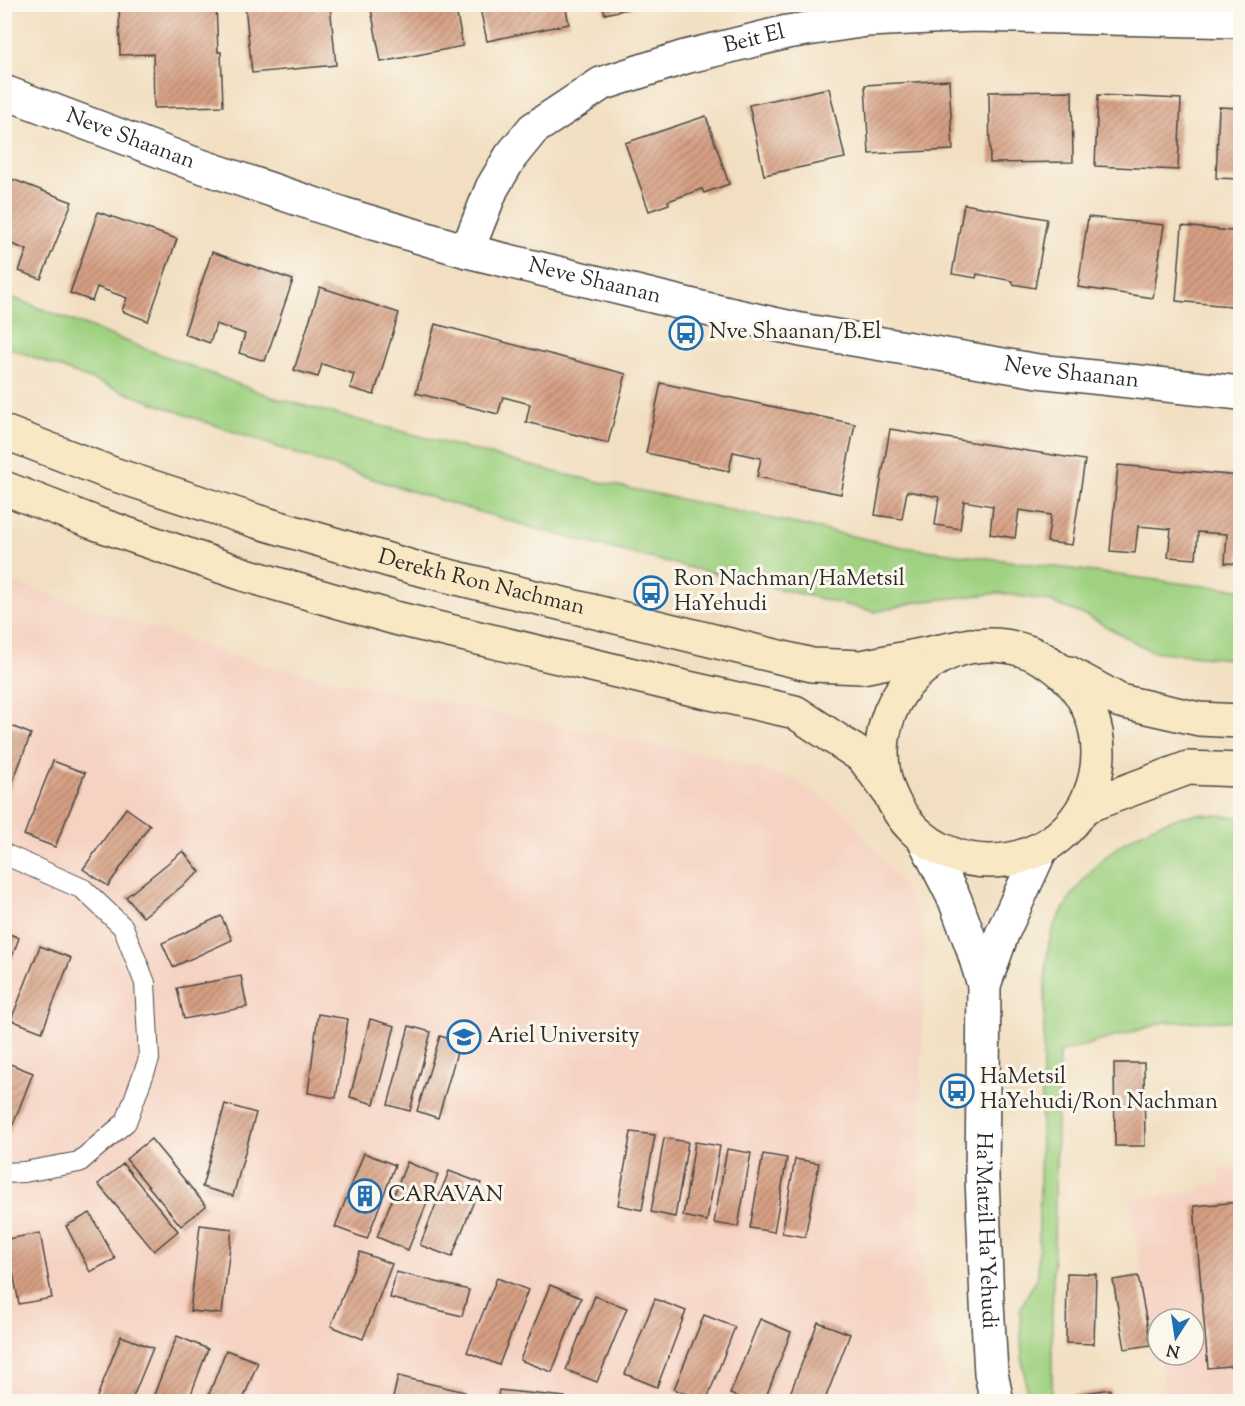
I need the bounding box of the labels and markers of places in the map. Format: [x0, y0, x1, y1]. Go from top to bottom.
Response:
bus stop icon: Nve Shaanan/B.El [668, 315, 704, 351]
place label: Nve Shaanan/B.El [709, 317, 881, 349]
place label: Ron Nachman/HaMetsil HaYehudi [674, 564, 905, 621]
bus stop icon: Ron Nachman/HaMetsil HaYehudi [633, 575, 669, 611]
school or university icon: Ariel University [446, 1019, 482, 1055]
place label: Ariel University [487, 1021, 640, 1053]
place label: HaMetsil HaYehudi/Ron Nachman [980, 1062, 1218, 1119]
bus stop icon: HaMetsil HaYehudi/Ron Nachman [939, 1073, 975, 1109]
building icon: CARAVAN [347, 1178, 383, 1214]
place label: CARAVAN [388, 1180, 503, 1212]

